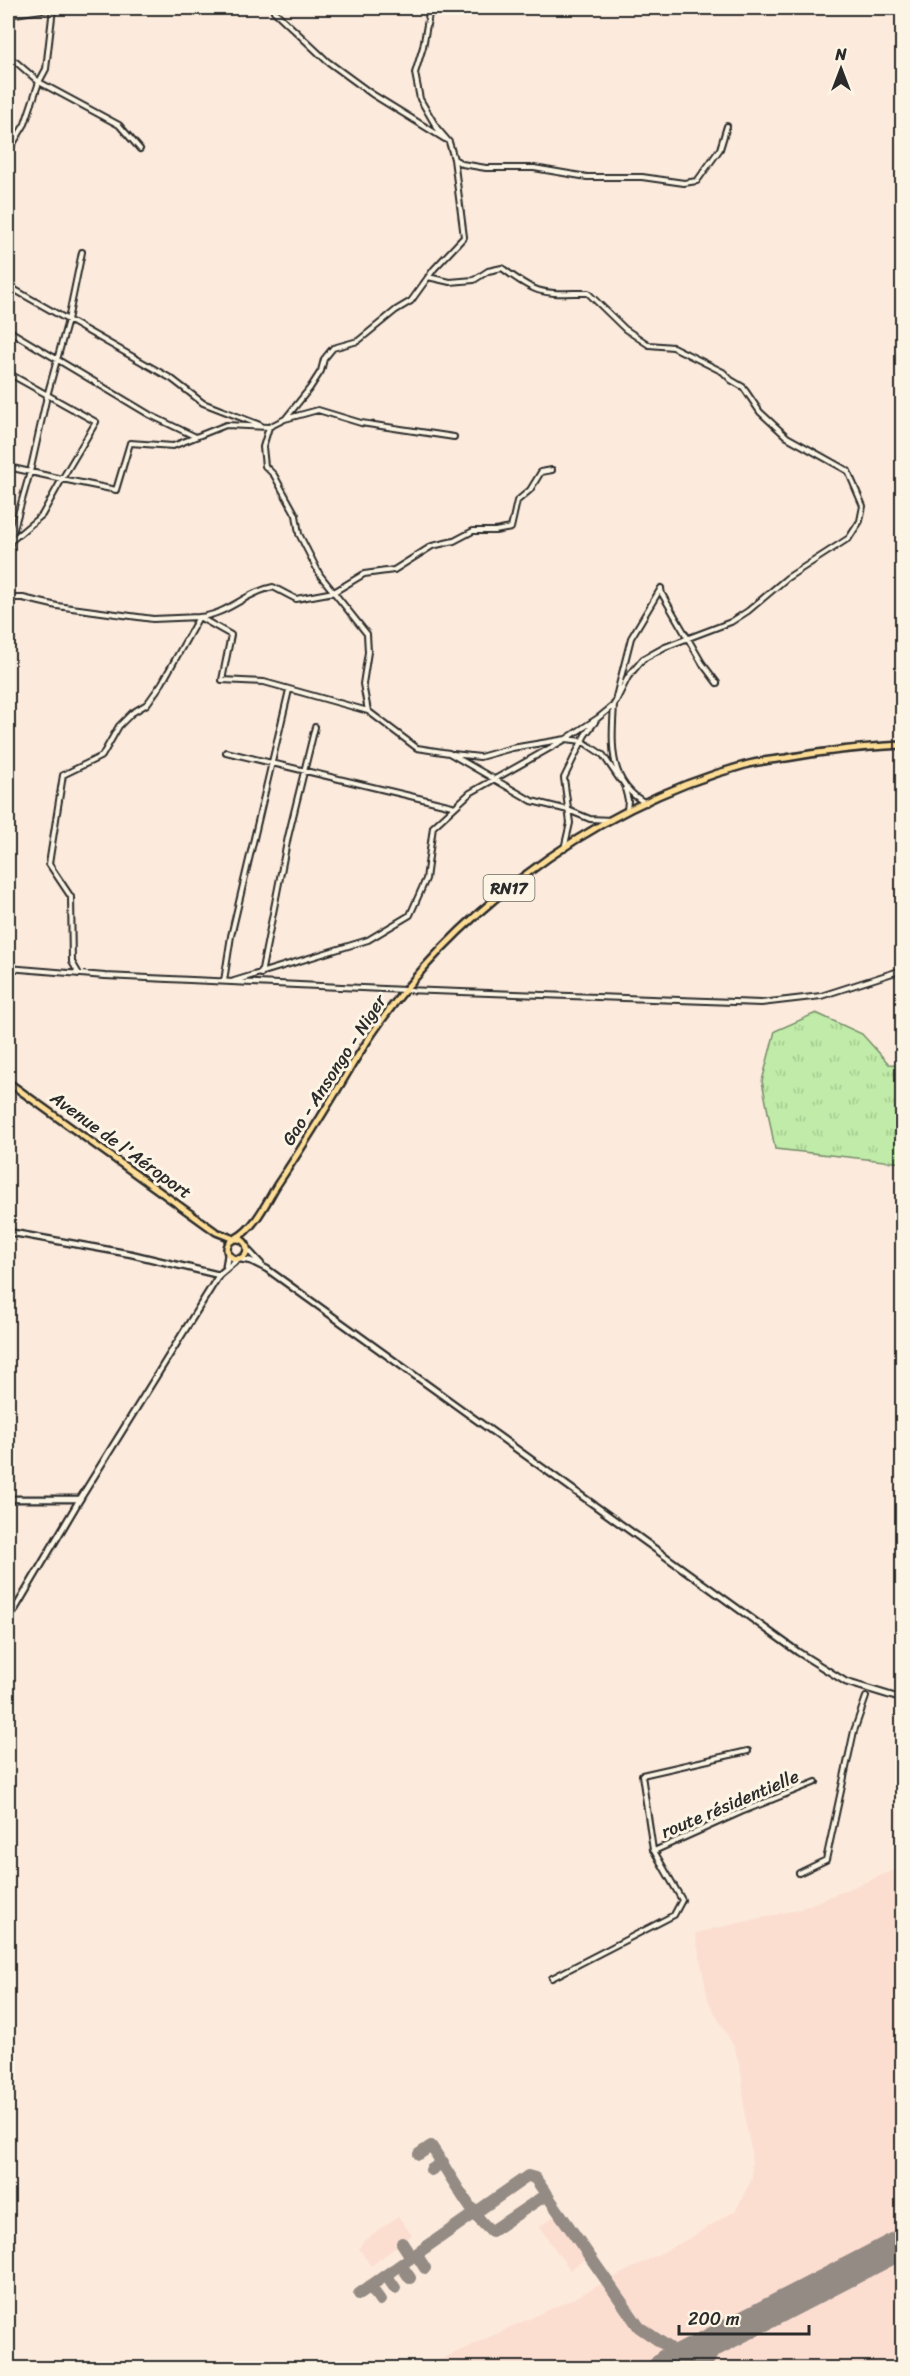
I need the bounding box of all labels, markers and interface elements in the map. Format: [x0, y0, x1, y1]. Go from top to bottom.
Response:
north arrow [811, 39, 871, 99]
text: N [834, 40, 847, 69]
road number: RN17 [484, 875, 534, 901]
street label: Gao - Ansongo - Niger [273, 987, 396, 1152]
street label: Avenue de l'Aéroport [42, 1082, 199, 1208]
street label: route résidentielle [656, 1760, 804, 1848]
scale bar [679, 2298, 810, 2336]
text: 200 m [688, 2303, 740, 2335]

